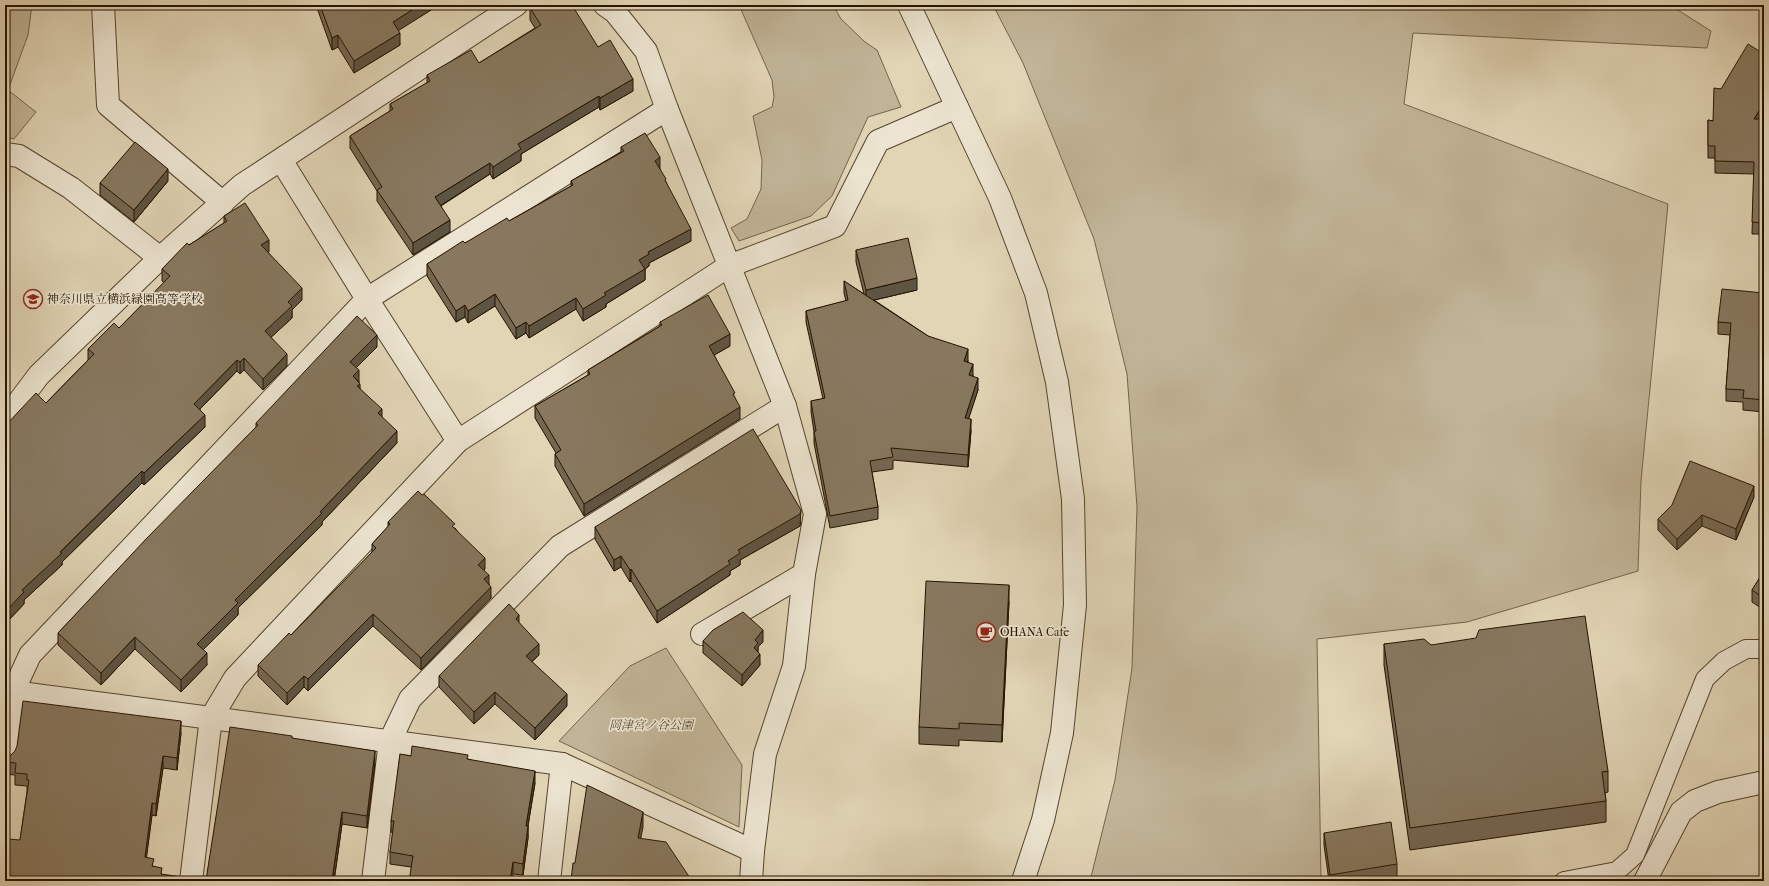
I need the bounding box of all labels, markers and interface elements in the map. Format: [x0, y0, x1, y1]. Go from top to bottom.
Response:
school or university icon: 神奈川県立横浜緑園高等学校 [22, 288, 44, 310]
place label: 神奈川県立横浜緑園高等学校 [47, 292, 203, 306]
cafe icon: OHANA Cafe [975, 621, 997, 643]
place label: OHANA Cafe [1000, 625, 1069, 639]
park label: 岡津宮ノ谷公園 [609, 718, 695, 732]

